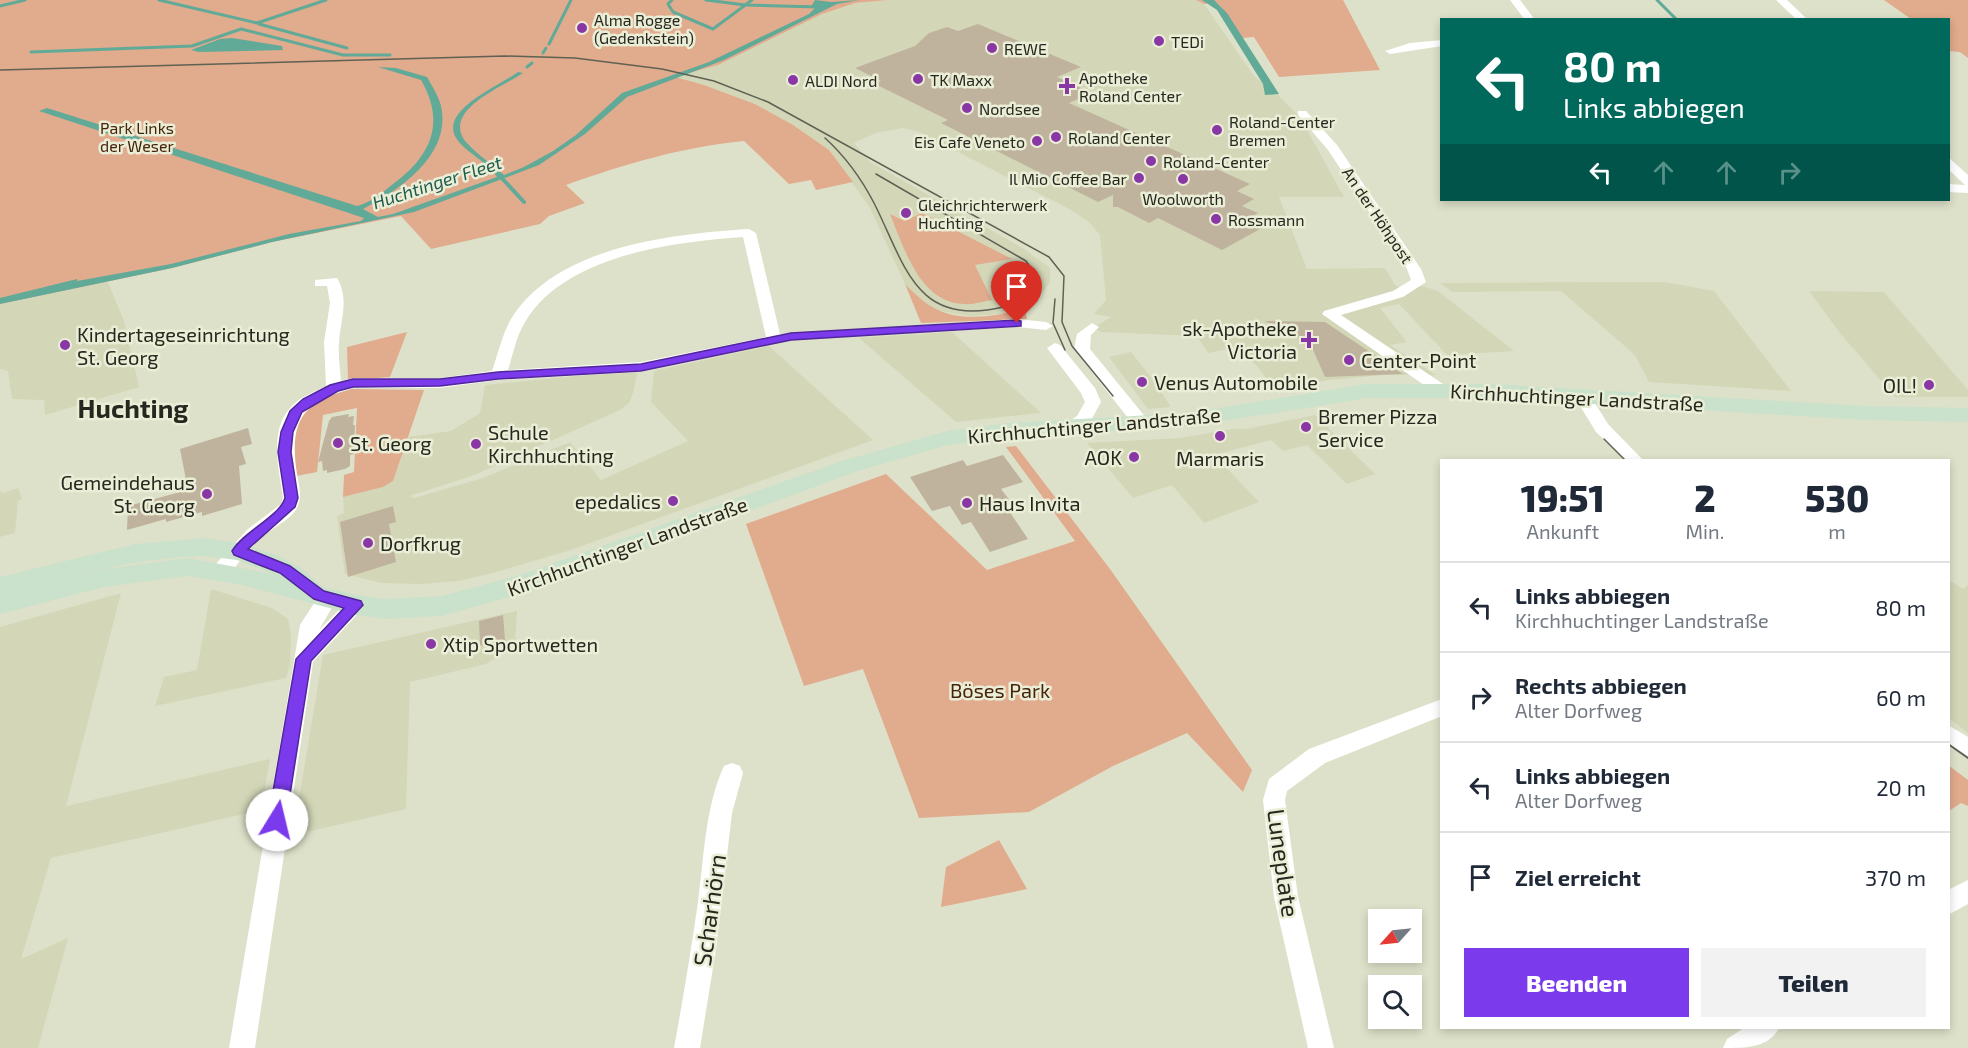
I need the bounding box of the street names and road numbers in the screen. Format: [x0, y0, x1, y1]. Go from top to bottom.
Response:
street label: An der Höhpost [1339, 163, 1417, 267]
street label: Kirchhuchtinger Landstraße [1450, 378, 1704, 416]
street label: Kirchhuchtinger Landstraße [967, 402, 1221, 448]
street label: Kirchhuchtinger Landstraße [504, 491, 750, 601]
street label: Luneplate [1262, 807, 1306, 919]
street label: Scharhörn [687, 852, 731, 968]

